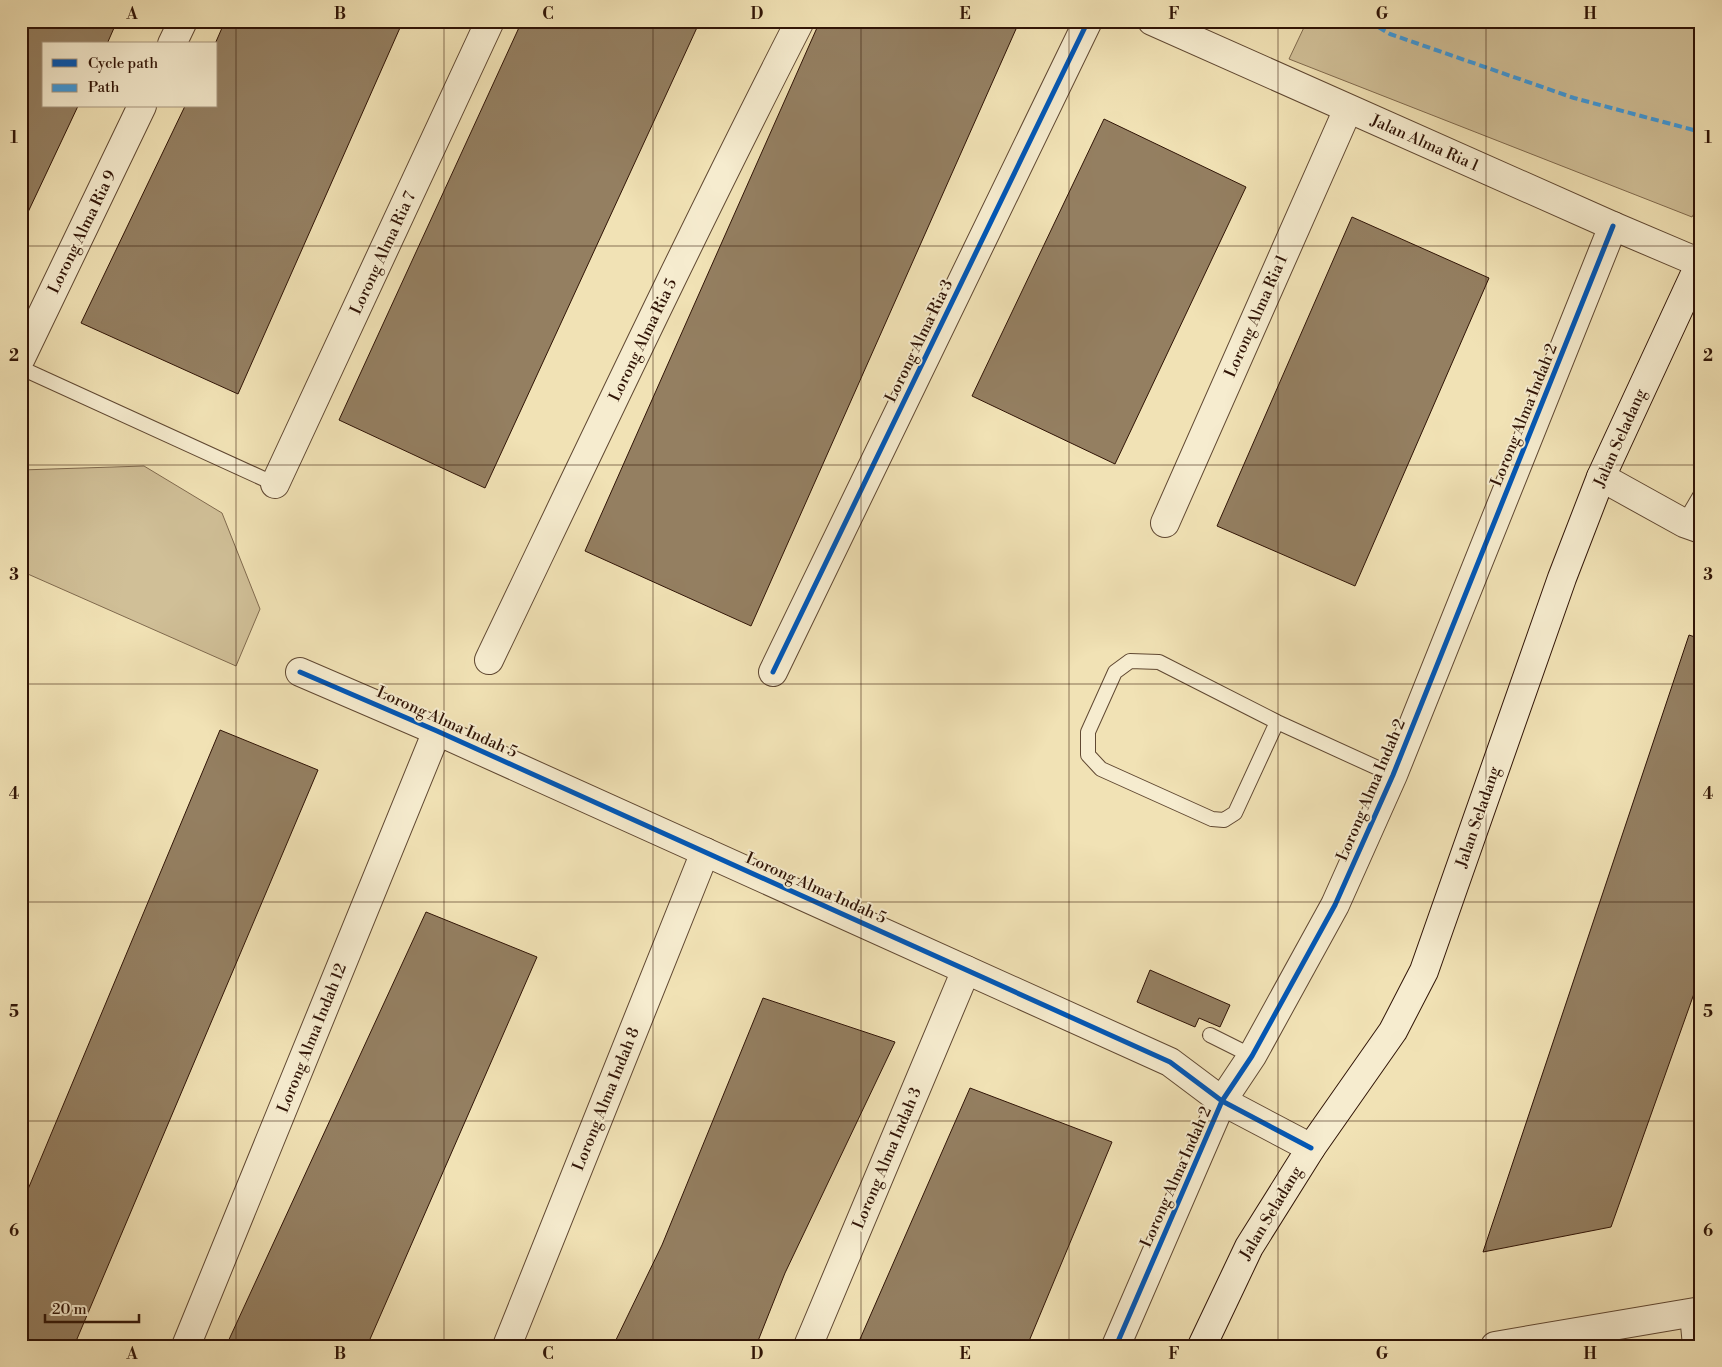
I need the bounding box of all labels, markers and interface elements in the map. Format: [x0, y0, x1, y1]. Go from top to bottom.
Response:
text: A [125, 4, 138, 24]
text: B [334, 4, 346, 24]
text: C [542, 4, 554, 24]
text: D [751, 4, 764, 24]
text: E [959, 4, 971, 24]
text: F [1168, 4, 1180, 24]
text: G [1376, 4, 1389, 24]
text: H [1583, 4, 1597, 24]
legend [42, 42, 218, 108]
text: Cycle path [88, 54, 158, 73]
text: Path [88, 78, 120, 97]
street label: Jalan Alma Ria 1 [1367, 110, 1482, 176]
text: 1 [10, 128, 18, 148]
text: 1 [1704, 128, 1712, 148]
street label: Lorong Alma Ria 9 [43, 167, 121, 297]
street label: Lorong Alma Ria 7 [346, 188, 420, 318]
street label: Lorong Alma Ria 1 [1220, 251, 1292, 380]
street label: Lorong Alma Ria 5 [605, 275, 681, 405]
street label: Lorong Alma Ria 3 [881, 276, 957, 406]
street label: Lorong Alma Indah 2 [1486, 341, 1562, 489]
text: 2 [9, 346, 19, 366]
text: 2 [1703, 346, 1713, 366]
street label: Jalan Seladang [1589, 385, 1651, 491]
text: 3 [9, 565, 19, 585]
text: 3 [1703, 565, 1713, 585]
street label: Lorong Alma Indah 5 [374, 682, 521, 762]
street label: Lorong Alma Indah 2 [1332, 716, 1410, 864]
street label: Jalan Seladang [1451, 763, 1505, 871]
text: 4 [9, 784, 20, 804]
text: 4 [1703, 784, 1714, 804]
street label: Lorong Alma Indah 5 [743, 848, 890, 928]
street label: Lorong Alma Indah 12 [273, 960, 351, 1116]
text: 5 [9, 1002, 19, 1022]
text: 5 [1703, 1002, 1713, 1022]
street label: Lorong Alma Indah 8 [568, 1024, 644, 1174]
street label: Lorong Alma Indah 3 [848, 1084, 926, 1232]
street label: Lorong Alma Indah 2 [1136, 1103, 1216, 1251]
street label: Jalan Seladang [1235, 1162, 1307, 1264]
text: 6 [9, 1221, 19, 1241]
text: 6 [1703, 1221, 1713, 1241]
scale bar [45, 1292, 139, 1324]
text: 20 m [52, 1300, 87, 1319]
text: A [125, 1344, 138, 1364]
text: B [334, 1344, 346, 1364]
text: C [542, 1344, 554, 1364]
text: D [751, 1344, 764, 1364]
text: E [959, 1344, 971, 1364]
text: F [1168, 1344, 1180, 1364]
text: G [1376, 1344, 1389, 1364]
text: H [1583, 1344, 1597, 1364]

